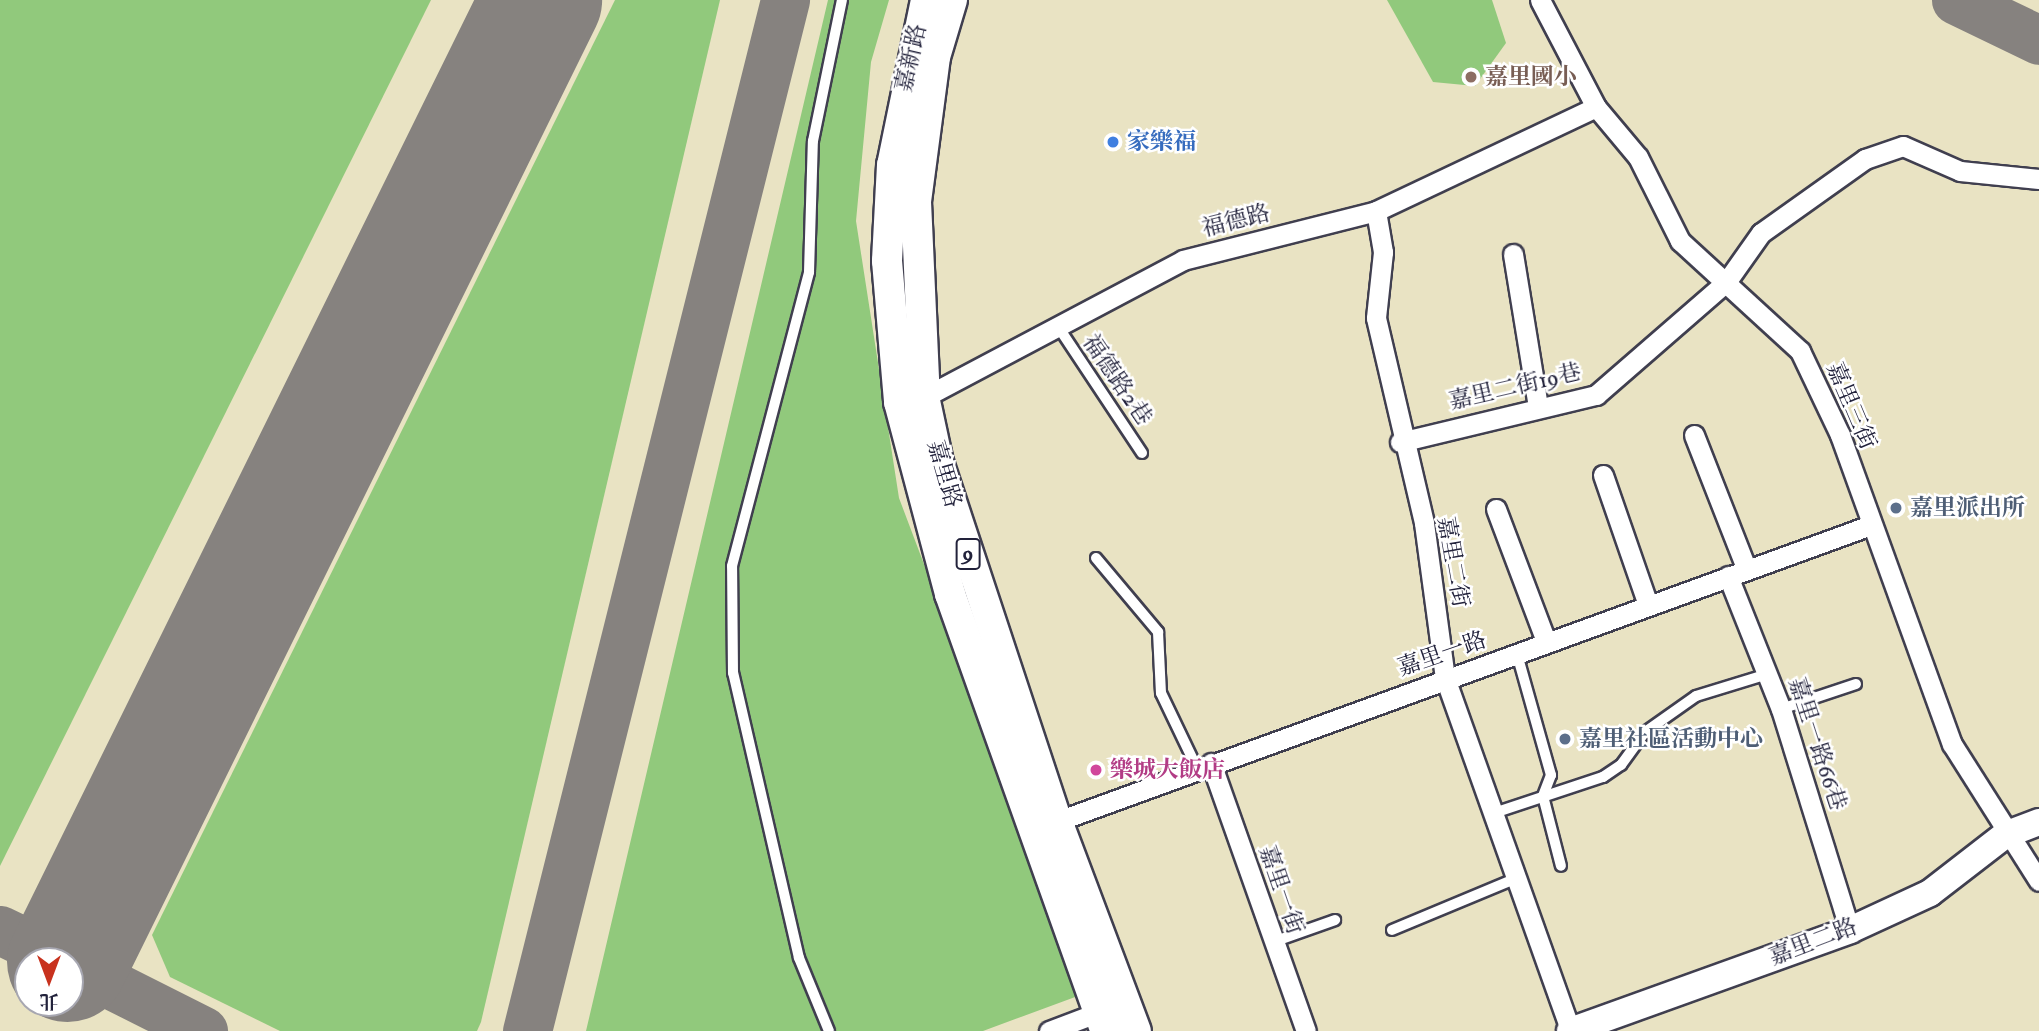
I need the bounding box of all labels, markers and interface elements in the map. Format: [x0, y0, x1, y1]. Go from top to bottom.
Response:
street label: 嘉新路 [890, 21, 932, 95]
place label: 嘉里國小 [1485, 63, 1577, 91]
marker: 嘉里國小 [1463, 69, 1479, 85]
place label: 家樂福 [1127, 128, 1196, 156]
marker: 家樂福 [1105, 134, 1121, 150]
street label: 福德路 [1199, 199, 1273, 243]
street label: 福德路2巷 [1077, 329, 1157, 431]
street label: 嘉里二街19巷 [1446, 358, 1584, 416]
street label: 嘉里三街 [1820, 358, 1882, 454]
street label: 嘉里路 [921, 437, 967, 511]
place label: 嘉里派出所 [1910, 494, 2025, 522]
marker: 嘉里派出所 [1888, 500, 1904, 516]
street label: 嘉里二街 [1431, 514, 1475, 610]
road number: 9 [954, 536, 982, 572]
street label: 嘉里一路 [1394, 626, 1490, 682]
street label: 嘉里一路66巷 [1783, 674, 1851, 814]
place label: 嘉里社區活動中心 [1579, 725, 1763, 753]
marker: 嘉里社區活動中心 [1557, 731, 1573, 747]
place label: 樂城大飯店 [1110, 756, 1225, 784]
marker: 樂城大飯店 [1088, 762, 1104, 778]
street label: 嘉里一街 [1253, 842, 1309, 938]
street label: 嘉里二路 [1765, 913, 1861, 971]
north arrow [14, 947, 84, 1017]
text: 北 [40, 989, 59, 1013]

